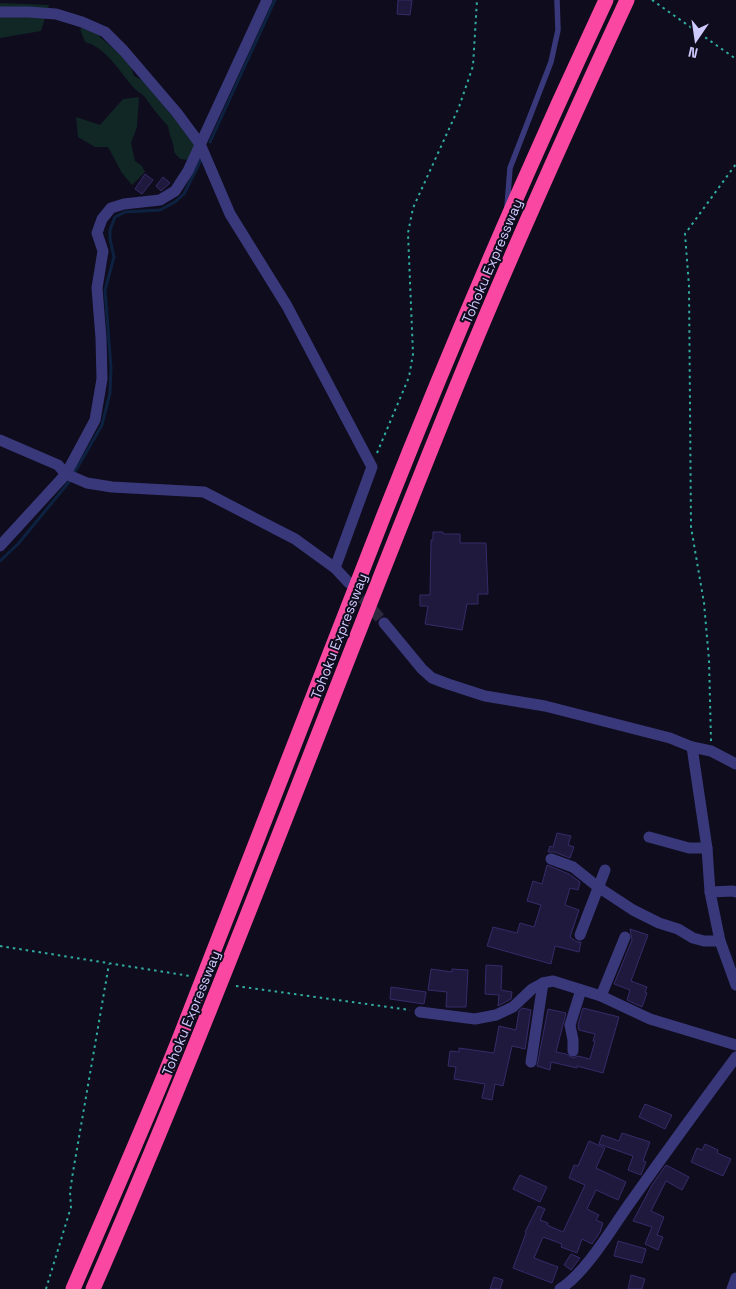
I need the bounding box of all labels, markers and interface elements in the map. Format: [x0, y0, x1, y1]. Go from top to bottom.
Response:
north arrow [671, 15, 721, 65]
text: N [686, 43, 700, 62]
street label: Tohoku Expressway [458, 196, 526, 326]
street label: Tohoku Expressway [307, 571, 371, 701]
street label: Tohoku Expressway [158, 948, 224, 1078]

